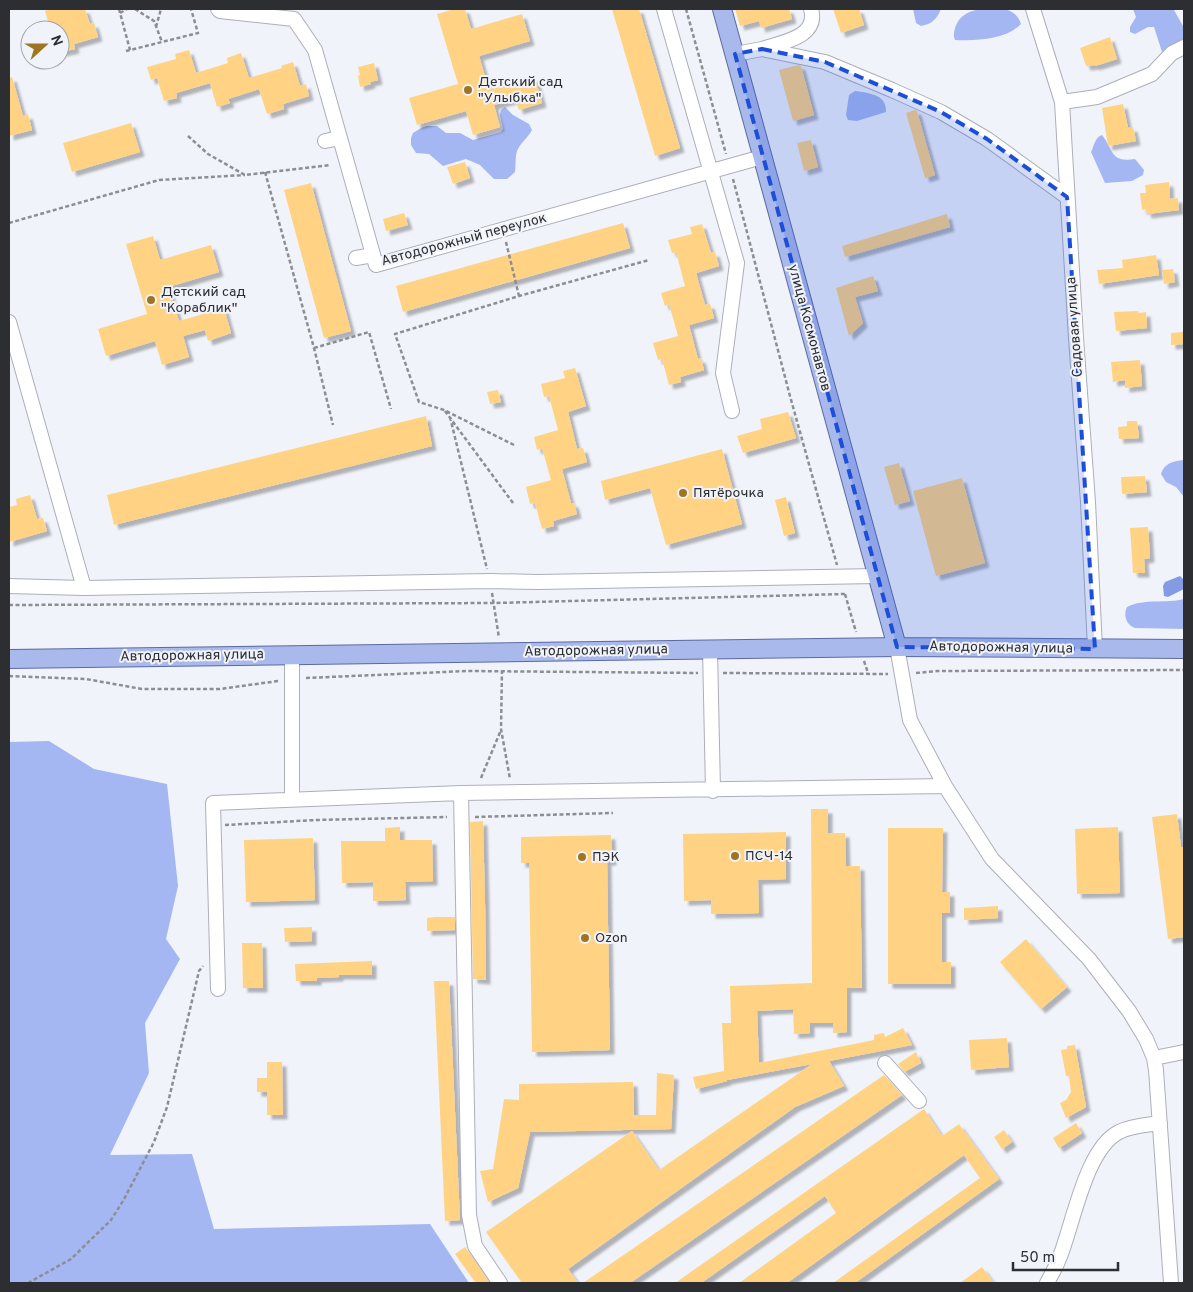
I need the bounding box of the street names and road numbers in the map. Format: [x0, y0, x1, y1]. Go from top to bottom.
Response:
street label: Автодорожный переулок [379, 210, 549, 270]
street label: улица Космонавтов [784, 263, 834, 393]
street label: Садовая улица [1063, 276, 1087, 378]
street label: Автодорожная улица [929, 638, 1073, 658]
street label: Автодорожная улица [524, 641, 668, 661]
street label: Автодорожная улица [120, 646, 264, 666]

